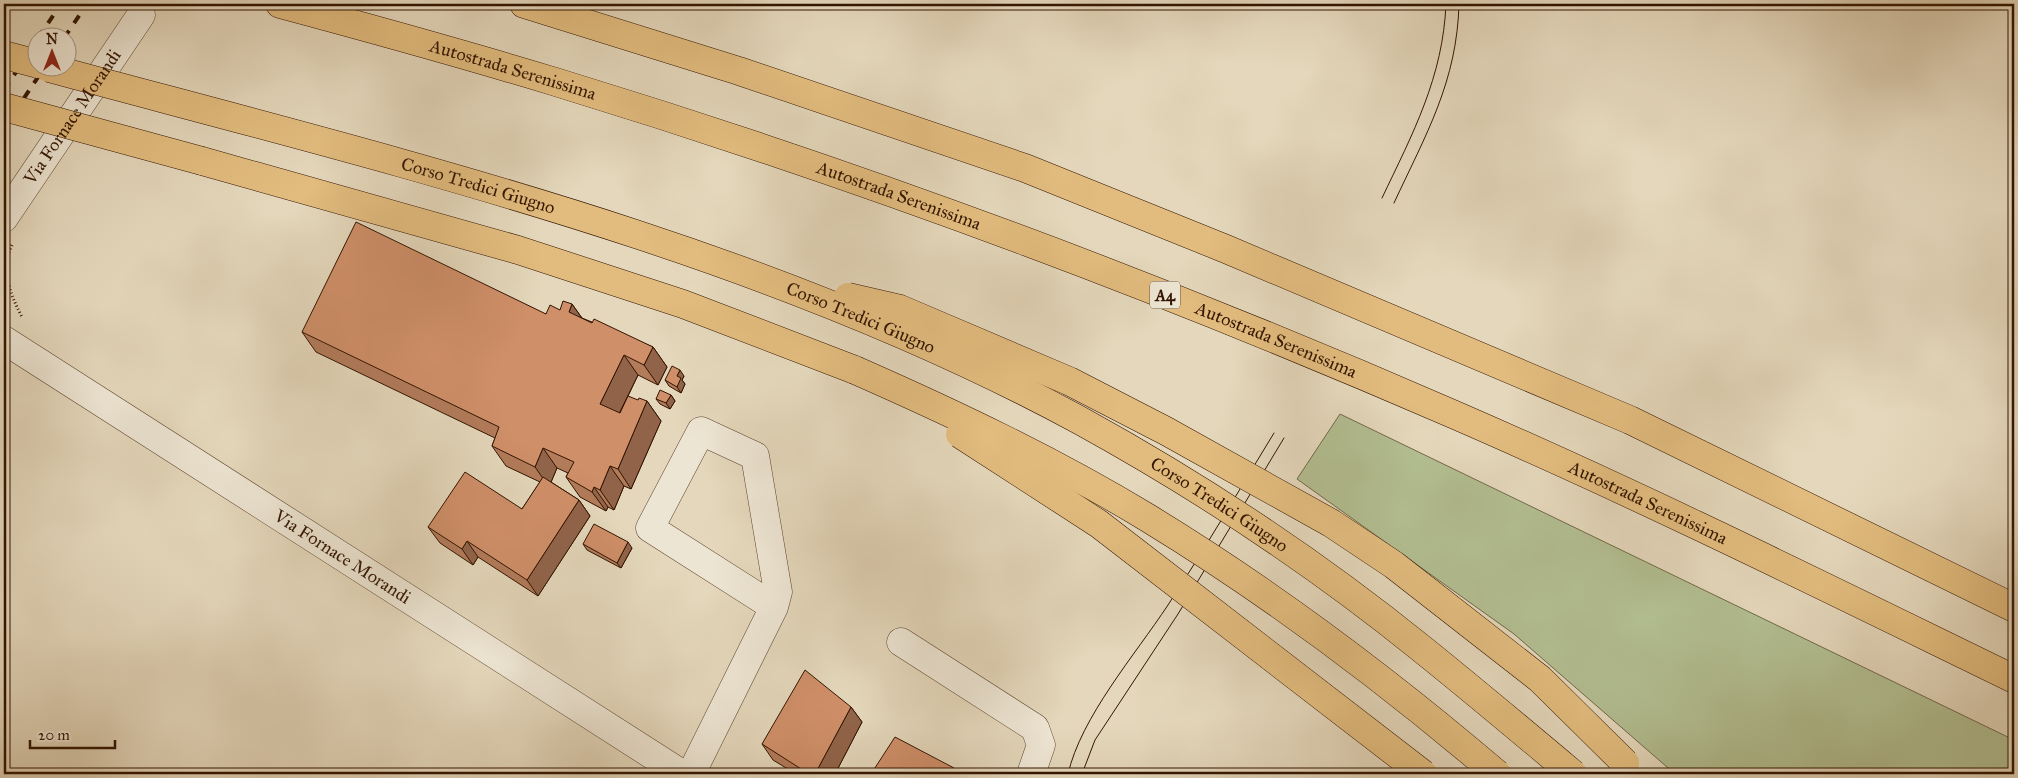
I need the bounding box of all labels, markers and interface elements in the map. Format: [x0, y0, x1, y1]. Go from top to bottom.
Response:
north arrow [28, 28, 78, 78]
text: N [46, 31, 58, 48]
street label: Autostrada Serenissima [426, 34, 599, 105]
street label: Via Fornace Morandi [18, 45, 126, 189]
street label: Corso Tredici Giugno [399, 153, 558, 219]
street label: Autostrada Serenissima [813, 156, 984, 235]
street label: Corso Tredici Giugno [783, 277, 939, 358]
road number: A4 [1150, 282, 1180, 308]
street label: Autostrada Serenissima [1191, 297, 1361, 383]
street label: Corso Tredici Giugno [1146, 452, 1292, 557]
street label: Autostrada Serenissima [1564, 456, 1731, 549]
street label: Via Fornace Morandi [269, 504, 415, 609]
scale bar [30, 718, 115, 750]
text: 20 m [38, 726, 70, 744]

